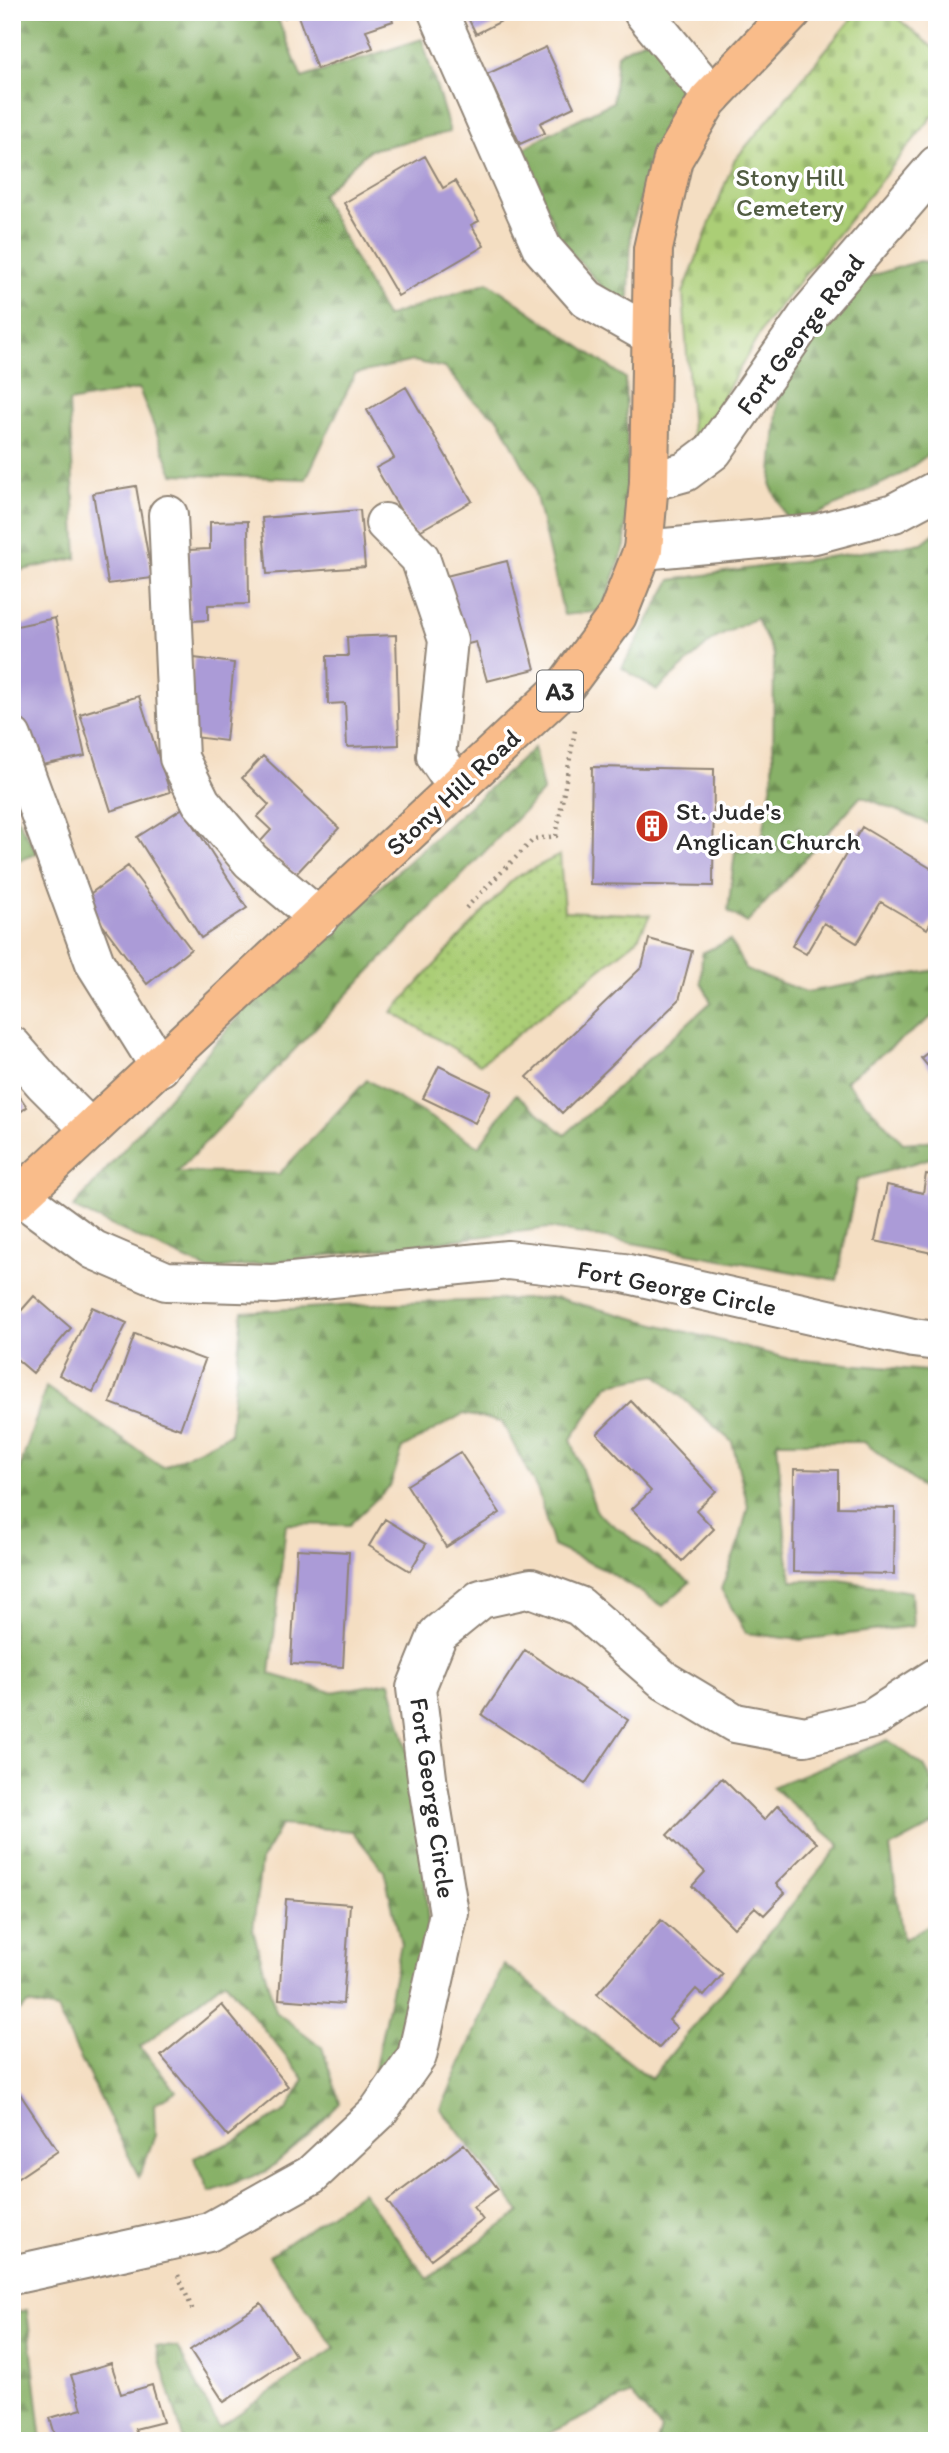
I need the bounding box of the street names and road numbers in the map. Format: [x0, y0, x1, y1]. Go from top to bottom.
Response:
street label: Fort George Road [729, 247, 871, 421]
road number: A3 [537, 670, 583, 712]
street label: Stony Hill Road [379, 722, 527, 862]
street label: Fort George Circle [575, 1253, 779, 1323]
street label: Fort George Circle [403, 1696, 463, 1900]

